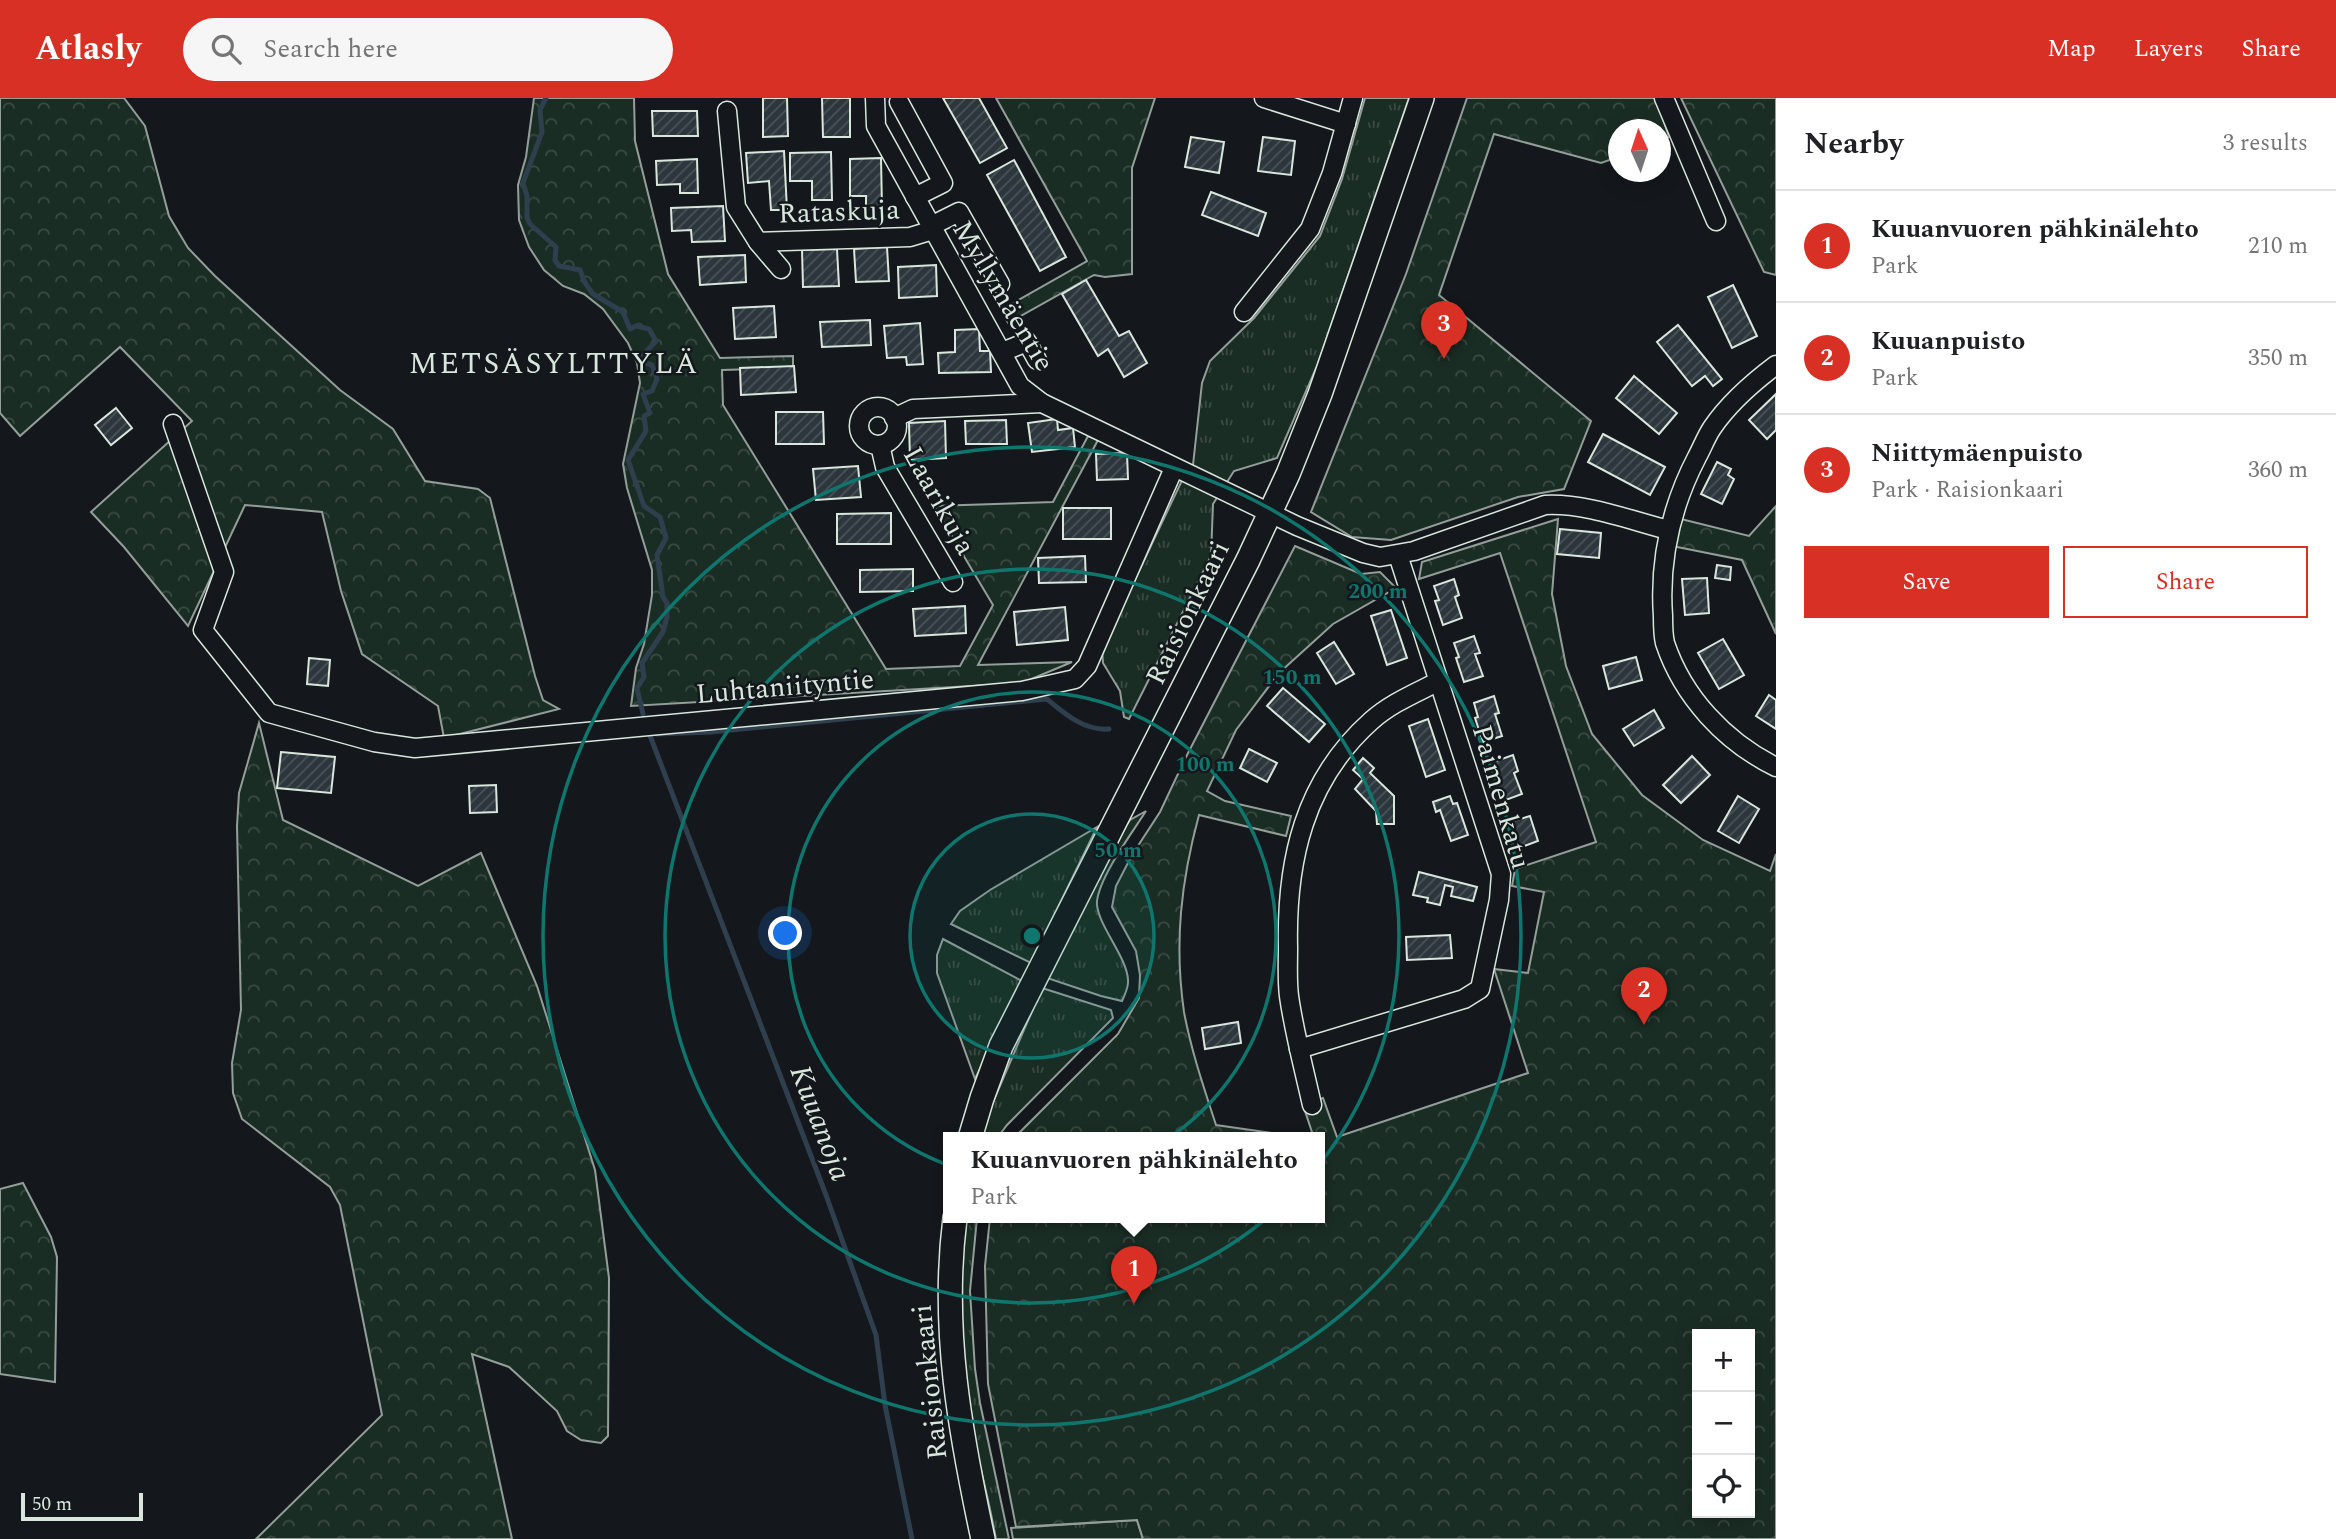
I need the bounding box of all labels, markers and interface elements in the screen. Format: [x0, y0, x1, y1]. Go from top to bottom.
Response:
search box [183, 18, 673, 81]
text: Atlasly [35, 24, 141, 74]
text: Search here [263, 29, 398, 69]
icon: search [207, 30, 245, 68]
text: Map [2047, 31, 2096, 67]
text: Layers [2134, 31, 2204, 67]
text: Share [2242, 31, 2301, 67]
north arrow [1608, 119, 1671, 182]
text: Nearby [1804, 121, 1903, 167]
text: 3 results [2223, 126, 2308, 161]
street label: Rataskuja [777, 188, 901, 236]
text: Kuuanvuoren pähkinälehto [1871, 209, 2199, 249]
street label: Myllymäentie [941, 212, 1065, 380]
text: 1 [1821, 229, 1833, 264]
text: 210 m [2248, 229, 2308, 264]
text: Park [1871, 249, 1918, 284]
pin: 3 [1421, 301, 1467, 359]
text: Kuuanpuisto [1871, 321, 2025, 361]
district label: METSÄSYLTTYLÄ [409, 341, 699, 387]
text: 2 [1821, 341, 1833, 376]
text: 350 m [2248, 341, 2308, 376]
text: Park [1871, 361, 1918, 396]
text: Niittymäenpuisto [1871, 433, 2083, 473]
street label: Laarikuja [891, 439, 987, 564]
text: 3 [1821, 453, 1833, 488]
text: 360 m [2248, 453, 2308, 488]
text: Park · Raisionkaari [1871, 473, 2064, 508]
street label: Raisionkaari [1134, 533, 1242, 693]
button: Save [1804, 546, 2049, 618]
button: Share [2063, 546, 2308, 618]
text: 200 m [1348, 576, 1408, 608]
street label: Luhtaniityntie [694, 658, 876, 716]
text: 150 m [1262, 662, 1322, 694]
street label: Paimenkatu [1460, 720, 1542, 874]
text: 100 m [1175, 749, 1235, 781]
text: 50 m [1094, 835, 1142, 867]
your location [768, 916, 802, 950]
centre of rings [1020, 924, 1044, 948]
pin: 2 [1621, 967, 1667, 1025]
water label: Kuuanoja [777, 1058, 863, 1188]
popup [943, 1132, 1325, 1223]
text: Kuuanvuoren pähkinälehto [970, 1140, 1298, 1180]
text: Park [970, 1180, 1018, 1215]
pin: 1 [1111, 1246, 1157, 1304]
street label: Raisionkaari [900, 1302, 960, 1462]
map controls [1692, 1329, 1755, 1518]
button: + [1692, 1329, 1755, 1392]
button: − [1692, 1392, 1755, 1455]
button: locate [1692, 1455, 1755, 1518]
scale bar [21, 1490, 144, 1522]
text: 50 m [32, 1490, 72, 1519]

